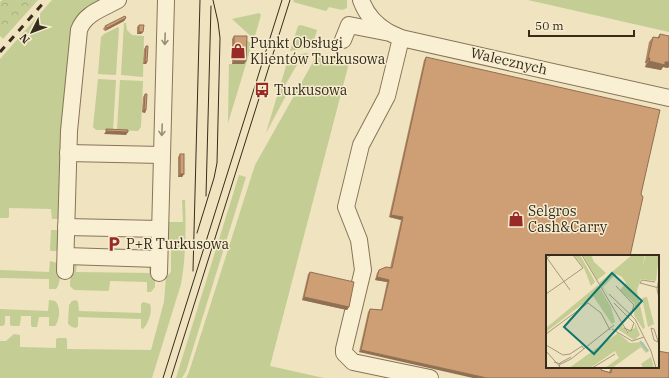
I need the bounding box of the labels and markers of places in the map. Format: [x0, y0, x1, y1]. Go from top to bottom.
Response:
place label: Punkt Obsługi Klientów Turkusowa [250, 34, 386, 68]
shop icon: Punkt Obsługi Klientów Turkusowa [229, 42, 247, 60]
bus stop icon: Turkusowa [253, 81, 271, 99]
place label: Turkusowa [274, 81, 348, 99]
place label: Selgros Cash&Carry [528, 202, 608, 236]
shop icon: Selgros Cash&Carry [507, 210, 525, 228]
parking icon: P+R Turkusowa [105, 235, 123, 253]
place label: P+R Turkusowa [126, 235, 230, 253]

